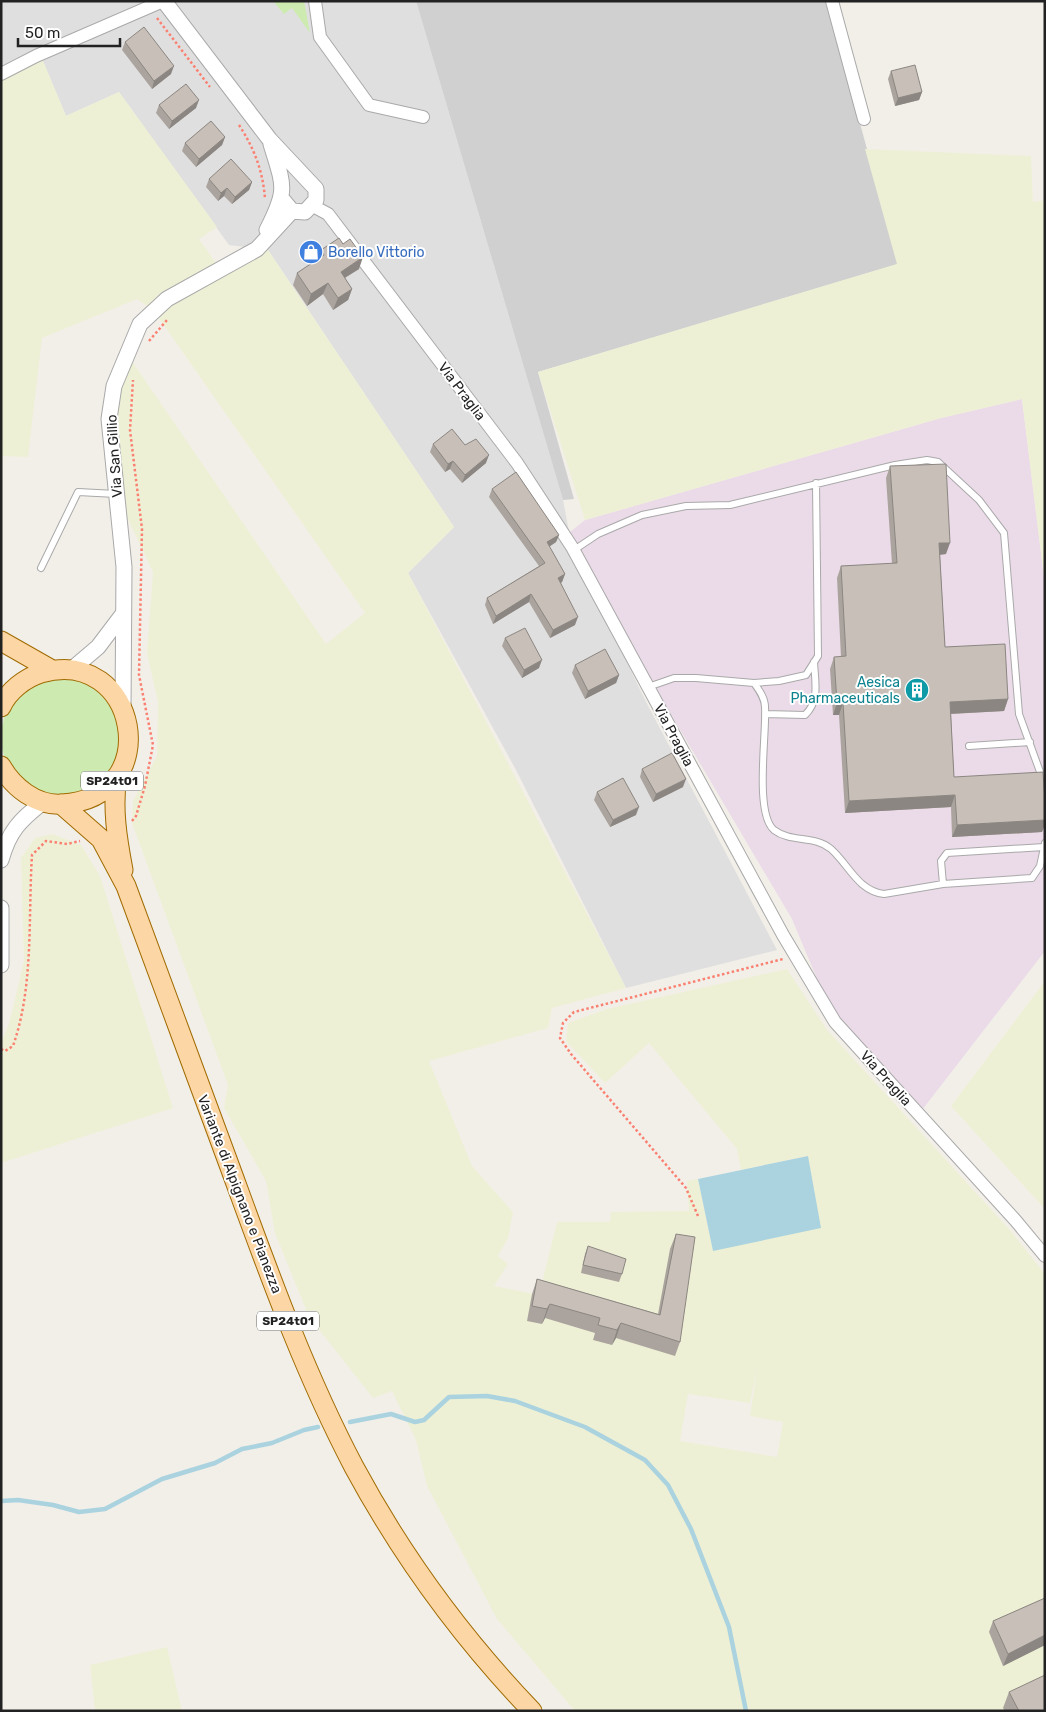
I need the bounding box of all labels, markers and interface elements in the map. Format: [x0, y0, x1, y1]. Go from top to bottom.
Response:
scale bar [18, 15, 120, 47]
text: 50 m [25, 24, 60, 42]
shop icon: Borello Vittorio [298, 239, 324, 265]
place label: Borello Vittorio [328, 244, 425, 261]
street label: Via Praglia [434, 359, 489, 424]
street label: Via San Gillio [103, 414, 126, 498]
place label: Aesica Pharmaceuticals [790, 674, 900, 707]
building icon: Aesica Pharmaceuticals [904, 677, 930, 703]
street label: Via Praglia [650, 701, 697, 769]
road number: SP24t01 [81, 771, 143, 790]
street label: Via Praglia [856, 1047, 915, 1109]
street label: Variante di Alpignano e Pianezza [194, 1093, 285, 1296]
road number: SP24t01 [257, 1312, 319, 1330]

